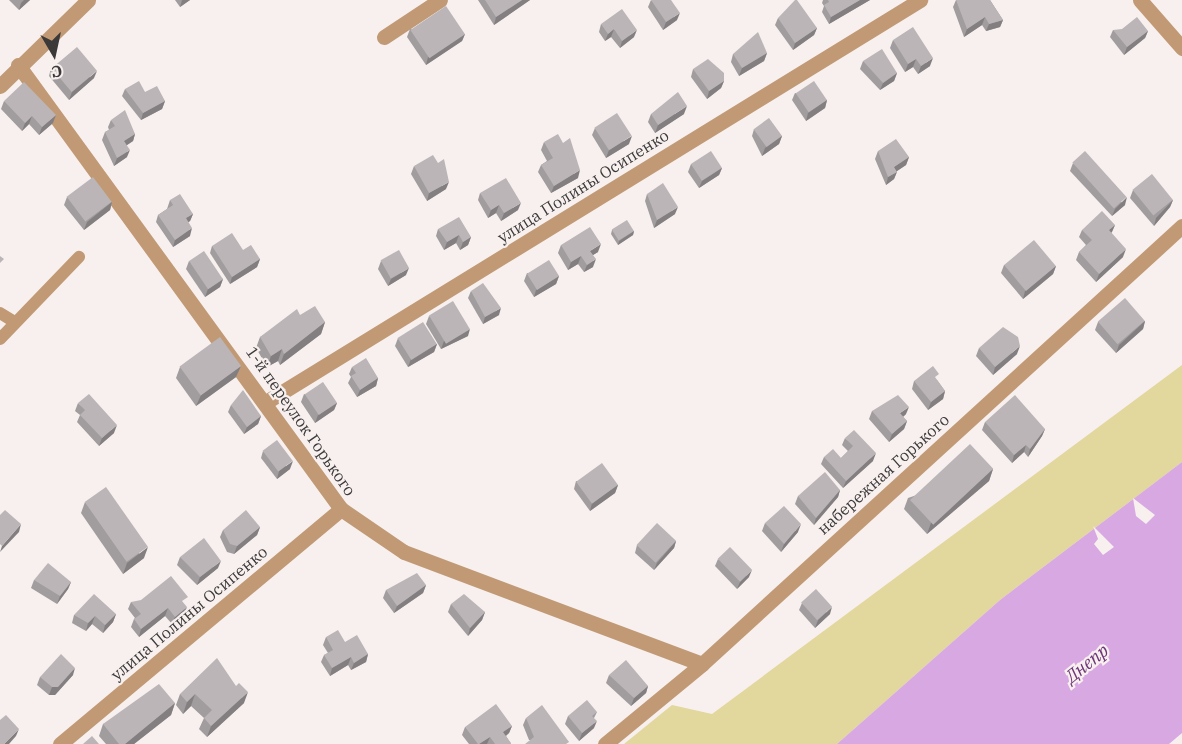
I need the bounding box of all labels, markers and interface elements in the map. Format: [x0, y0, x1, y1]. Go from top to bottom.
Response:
north arrow [24, 24, 84, 84]
text: С [50, 61, 64, 82]
street label: улица Полины Осипенко [494, 125, 672, 247]
street label: 1-й переулок Горького [242, 343, 360, 499]
street label: набережная Горького [813, 410, 953, 538]
street label: улица Полины Осипенко [107, 542, 271, 684]
water label: Днепр [1061, 640, 1113, 688]

